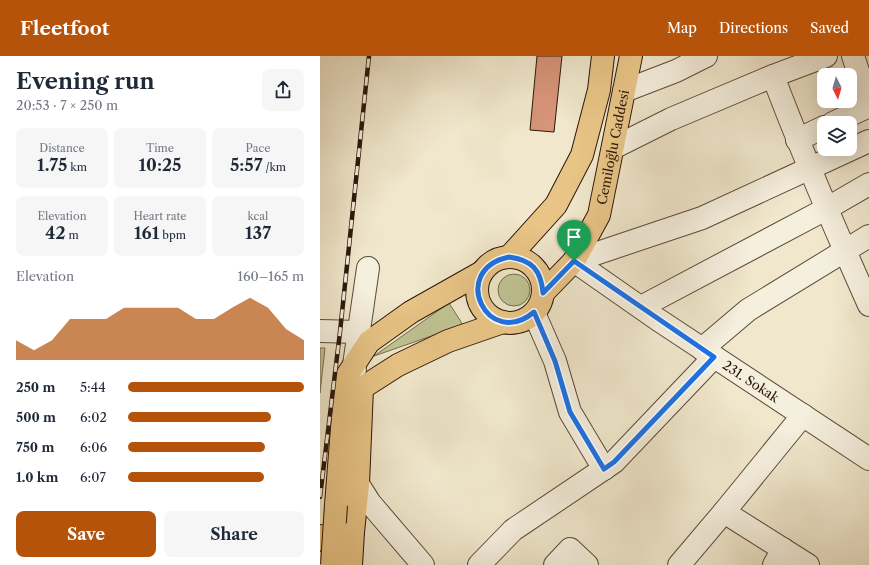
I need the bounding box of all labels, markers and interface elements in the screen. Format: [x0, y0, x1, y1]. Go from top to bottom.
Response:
text: Fleetfoot [20, 17, 109, 40]
text: Map [667, 19, 697, 37]
text: Directions [719, 19, 788, 37]
text: Saved [810, 19, 849, 37]
text: Evening run [16, 68, 155, 95]
north arrow [817, 68, 857, 108]
map controls [817, 68, 857, 156]
button: share [262, 69, 304, 111]
street label: Cemiloğlu Caddesi [593, 88, 632, 206]
text: 20:53 · 7 × 250 m [16, 97, 118, 113]
button: layers [817, 116, 857, 156]
text: Distance [39, 141, 85, 155]
text: Time [146, 141, 174, 155]
text: Pace [246, 141, 270, 155]
text: 1.75 [37, 155, 67, 175]
text: 10:25 [139, 155, 181, 175]
text: 5:57 [230, 155, 263, 175]
text: km [67, 160, 87, 174]
text: /km [263, 160, 286, 174]
text: Elevation [37, 209, 87, 223]
text: Heart rate [133, 209, 187, 223]
text: kcal [248, 209, 268, 223]
pin [557, 220, 591, 261]
text: 42 [45, 223, 65, 243]
text: 161 [134, 223, 159, 243]
text: 137 [245, 223, 271, 243]
icon: arrive [563, 226, 585, 248]
text: m [65, 228, 79, 242]
text: bpm [159, 228, 186, 242]
text: Elevation [16, 268, 74, 284]
text: 160–165 m [237, 268, 304, 284]
street label: 231. Sokak [720, 357, 783, 406]
text: 250 m [16, 379, 55, 395]
text: 5:44 [80, 379, 106, 395]
text: 500 m [16, 409, 56, 425]
text: 6:02 [80, 409, 107, 425]
text: 750 m [16, 439, 54, 455]
text: 6:06 [80, 439, 107, 455]
text: 1.0 km [16, 469, 58, 485]
text: 6:07 [80, 469, 106, 485]
button: Save [16, 511, 156, 557]
button: Share [164, 511, 304, 557]

